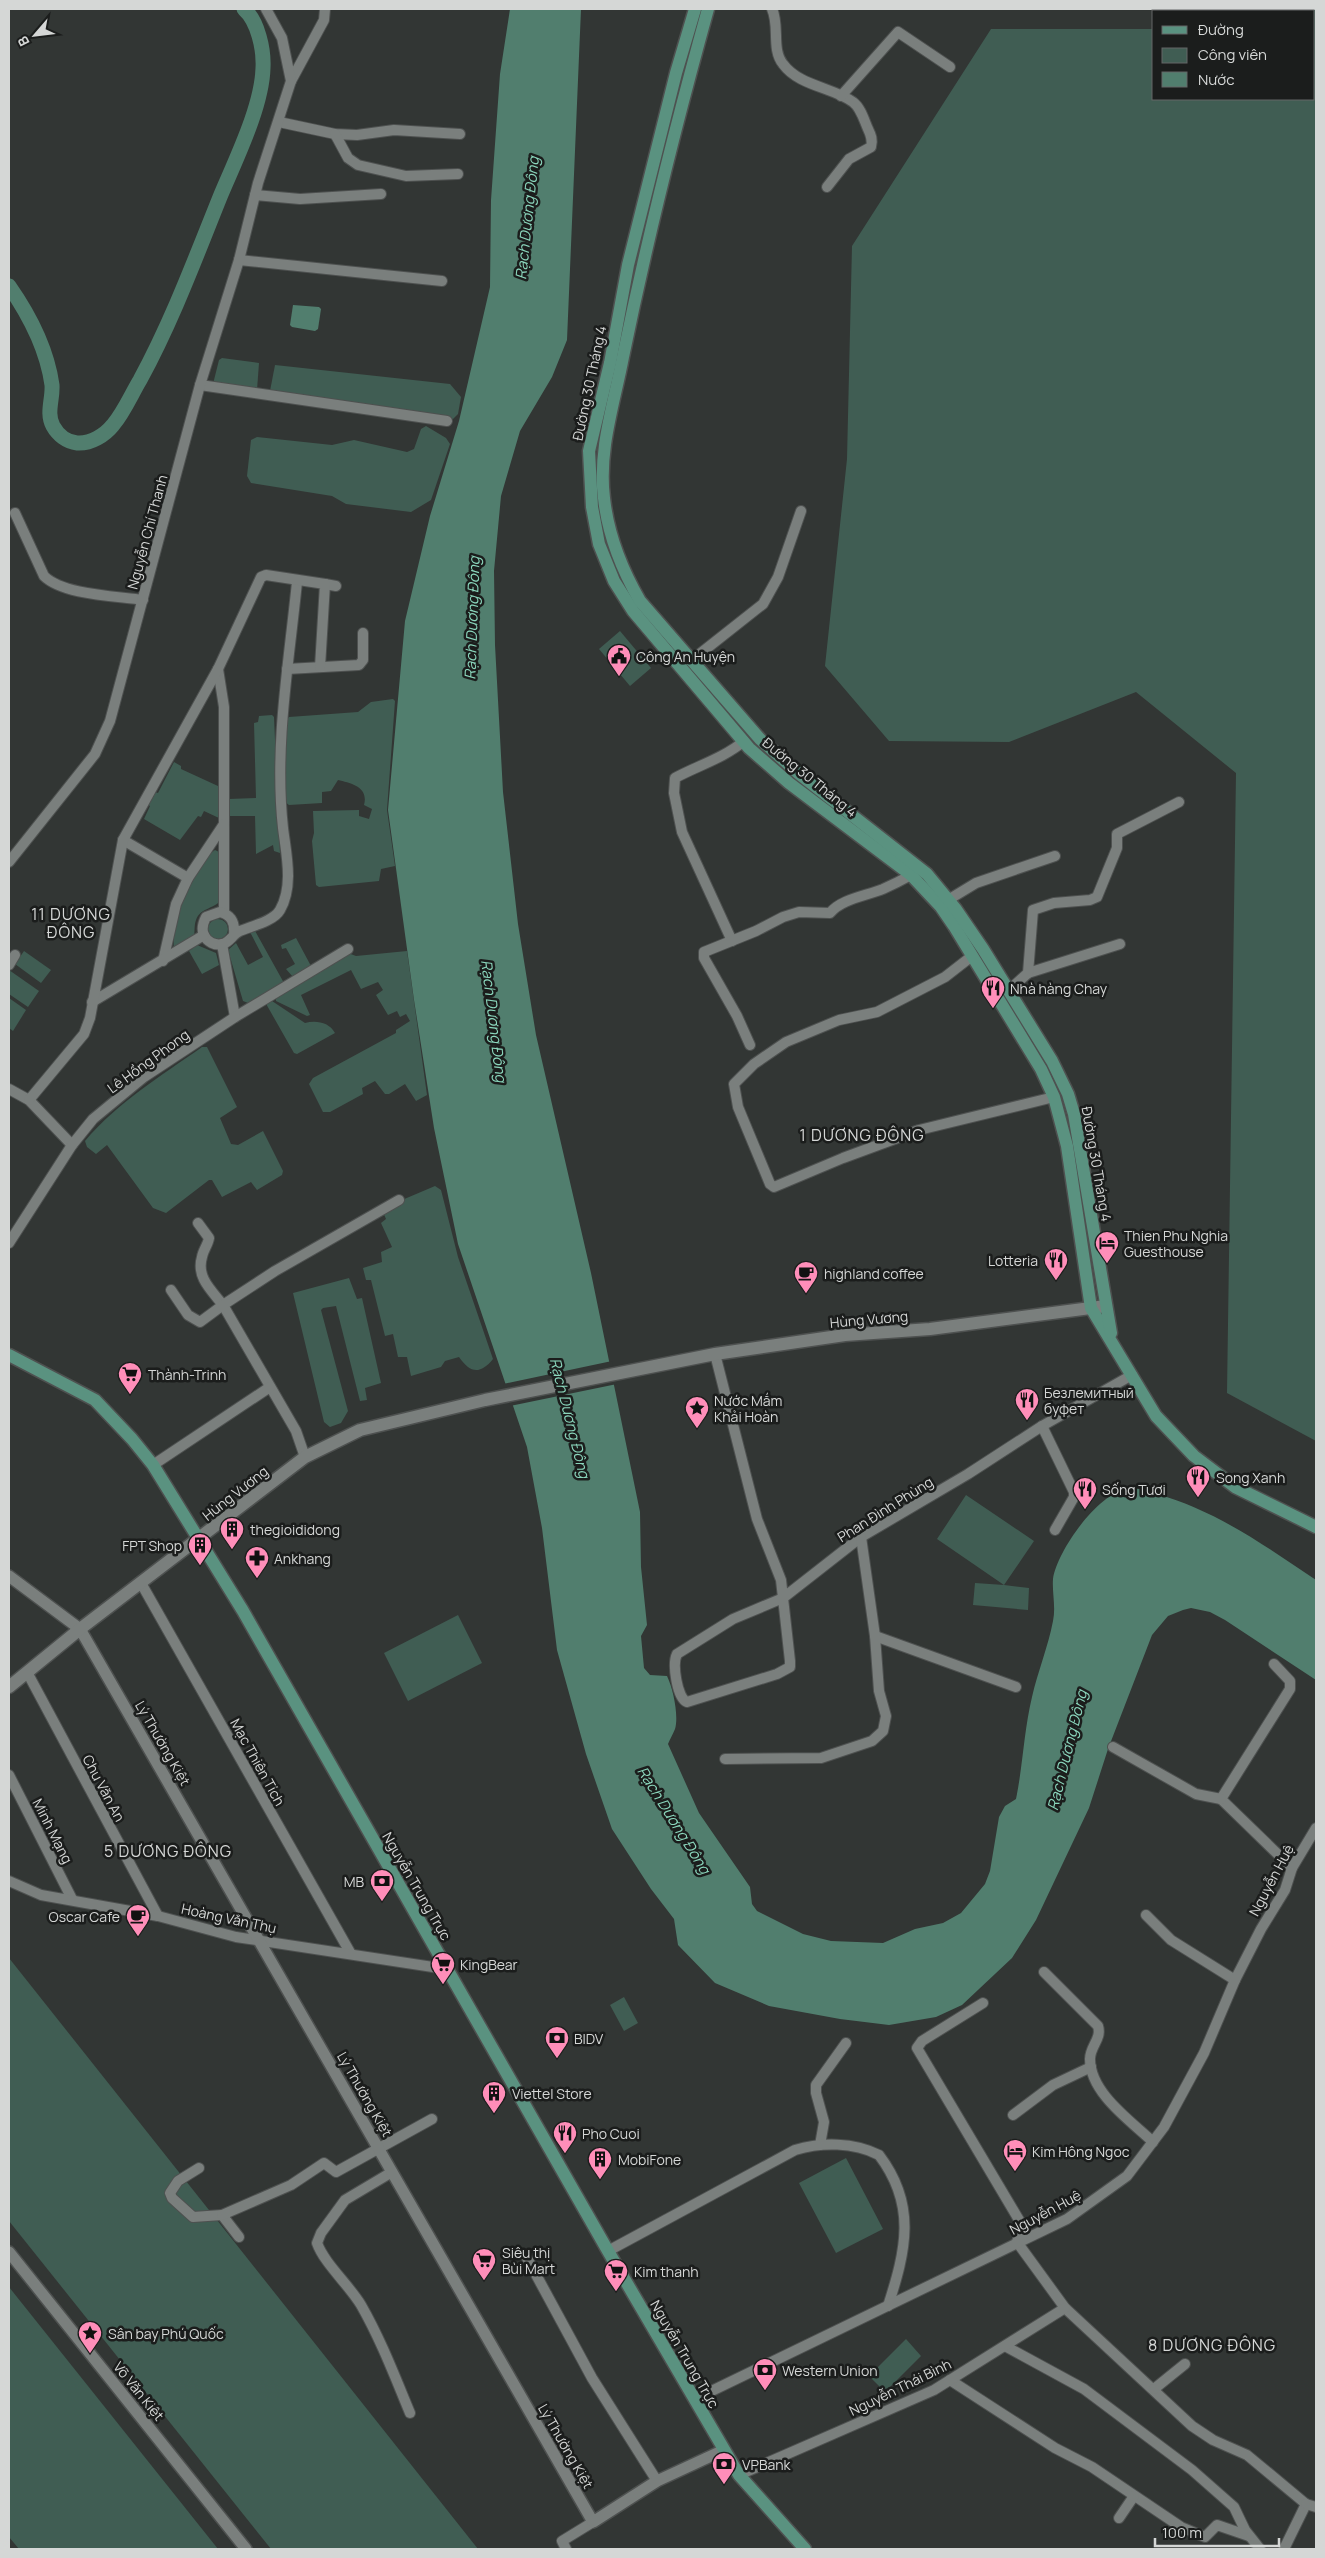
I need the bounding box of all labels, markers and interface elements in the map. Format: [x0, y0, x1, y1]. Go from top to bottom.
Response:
north arrow [10, 10, 60, 60]
legend [1152, 10, 1315, 100]
text: Đường [1198, 19, 1244, 40]
text: B [13, 33, 34, 50]
text: Công viên [1198, 44, 1267, 65]
text: Nước [1198, 69, 1235, 90]
water label: Rạch Dương Đông [510, 154, 544, 280]
street label: Đường 30 Tháng 4 [568, 324, 610, 442]
street label: Nguyễn Chí Thanh [123, 473, 171, 591]
water label: Rạch Dương Đông [459, 555, 485, 680]
public building icon: Công An Huyện [606, 643, 632, 677]
place label: Công An Huyện [636, 647, 735, 666]
street label: Đường 30 Tháng 4 [759, 733, 861, 821]
district label: 11 DƯƠNG ĐÔNG [31, 903, 111, 943]
water label: Rạch Dương Đông [476, 959, 512, 1085]
restaurant icon: Nhà hàng Chay [980, 975, 1006, 1009]
place label: Nhà hàng Chay [1010, 979, 1108, 998]
street label: Lê Hồng Phong [103, 1025, 193, 1097]
street label: Đường 30 Tháng 4 [1078, 1105, 1116, 1223]
district label: 1 DƯƠNG ĐÔNG [800, 1124, 924, 1146]
place label: Thien Phu Nghia Guesthouse [1124, 1226, 1228, 1261]
hotel icon: Thien Phu Nghia Guesthouse [1094, 1230, 1120, 1264]
restaurant icon: Lotteria [1043, 1247, 1069, 1281]
place label: Lotteria [988, 1251, 1038, 1270]
cafe icon: highland coffee [793, 1260, 819, 1294]
place label: highland coffee [824, 1264, 924, 1283]
street label: Hùng Vương [829, 1306, 909, 1332]
water label: Rạch Dương Đông [545, 1356, 595, 1481]
supermarket icon: Thành-Trinh [117, 1361, 143, 1395]
place label: Thành-Trinh [148, 1365, 226, 1384]
place label: Безлемитный буфет [1044, 1383, 1134, 1418]
restaurant icon: Безлемитный буфет [1014, 1387, 1040, 1421]
place label: Nước Mắm Khải Hoàn [714, 1391, 783, 1426]
place icon: Nước Mắm Khải Hoàn [684, 1395, 710, 1429]
street label: Hùng Vương [198, 1461, 272, 1525]
restaurant icon: Song Xanh [1185, 1464, 1211, 1498]
place label: Song Xanh [1216, 1468, 1285, 1487]
street label: Phan Đình Phùng [834, 1472, 936, 1546]
restaurant icon: Sống Tươi [1072, 1476, 1098, 1510]
place label: Sống Tươi [1102, 1480, 1166, 1499]
building icon: thegioididong [219, 1516, 245, 1550]
place label: thegioididong [250, 1520, 340, 1539]
building icon: FPT Shop [187, 1532, 213, 1566]
place label: FPT Shop [122, 1536, 182, 1555]
pharmacy icon: Ankhang [244, 1545, 270, 1579]
place label: Ankhang [274, 1549, 331, 1568]
water label: Rạch Dương Đông [1042, 1687, 1092, 1812]
street label: Lý Thường Kiệt [131, 1697, 195, 1789]
street label: Mạc Thiên Tích [226, 1715, 290, 1809]
street label: Chu Văn An [78, 1751, 130, 1825]
water label: Rạch Dương Đông [632, 1762, 716, 1879]
street label: Minh Mạng [29, 1795, 77, 1867]
street label: Nguyễn Trung Trực [378, 1829, 456, 1944]
district label: 5 DƯƠNG ĐÔNG [104, 1840, 232, 1862]
street label: Nguyễn Huệ [1244, 1841, 1298, 1919]
bank icon: MB [369, 1868, 395, 1902]
place label: MB [344, 1872, 364, 1891]
street label: Hoàng Văn Thụ [180, 1899, 278, 1937]
cafe icon: Oscar Cafe [125, 1903, 151, 1937]
place label: Oscar Cafe [49, 1907, 120, 1926]
supermarket icon: KingBear [430, 1951, 456, 1985]
place label: KingBear [460, 1955, 518, 1974]
bank icon: BIDV [544, 2025, 570, 2059]
place label: BIDV [574, 2029, 604, 2048]
street label: Lý Thường Kiệt [333, 2048, 397, 2140]
building icon: Viettel Store [481, 2080, 507, 2114]
place label: Viettel Store [512, 2084, 592, 2103]
restaurant icon: Pho Cuoi [552, 2120, 578, 2154]
place label: Pho Cuoi [582, 2124, 640, 2143]
hotel icon: Kim Hông Ngoc [1002, 2138, 1028, 2172]
place label: Kim Hông Ngoc [1032, 2142, 1130, 2161]
building icon: MobiFone [587, 2146, 613, 2180]
place label: MobiFone [618, 2150, 681, 2169]
street label: Nguyễn Huệ [1006, 2185, 1084, 2239]
place label: Siêu thị Bùi Mart [502, 2243, 556, 2278]
supermarket icon: Siêu thị Bùi Mart [471, 2247, 497, 2281]
supermarket icon: Kim thanh [603, 2258, 629, 2292]
place label: Kim thanh [634, 2262, 699, 2281]
street label: Nguyễn Trung Trực [646, 2297, 724, 2412]
place icon: Sân bay Phú Quốc [77, 2320, 103, 2354]
place label: Sân bay Phú Quốc [108, 2324, 224, 2343]
district label: 8 DƯƠNG ĐÔNG [1148, 2334, 1276, 2356]
street label: Nguyễn Thái Bình [846, 2354, 954, 2420]
bank icon: Western Union [752, 2357, 778, 2391]
street label: Võ Văn Kiệt [109, 2358, 169, 2425]
place label: Western Union [782, 2361, 877, 2380]
street label: Lý Thường Kiệt [534, 2400, 598, 2492]
bank icon: VPBank [711, 2451, 737, 2485]
place label: VPBank [742, 2455, 792, 2474]
scale bar [1155, 2516, 1279, 2548]
text: 100 m [1162, 2522, 1202, 2543]

